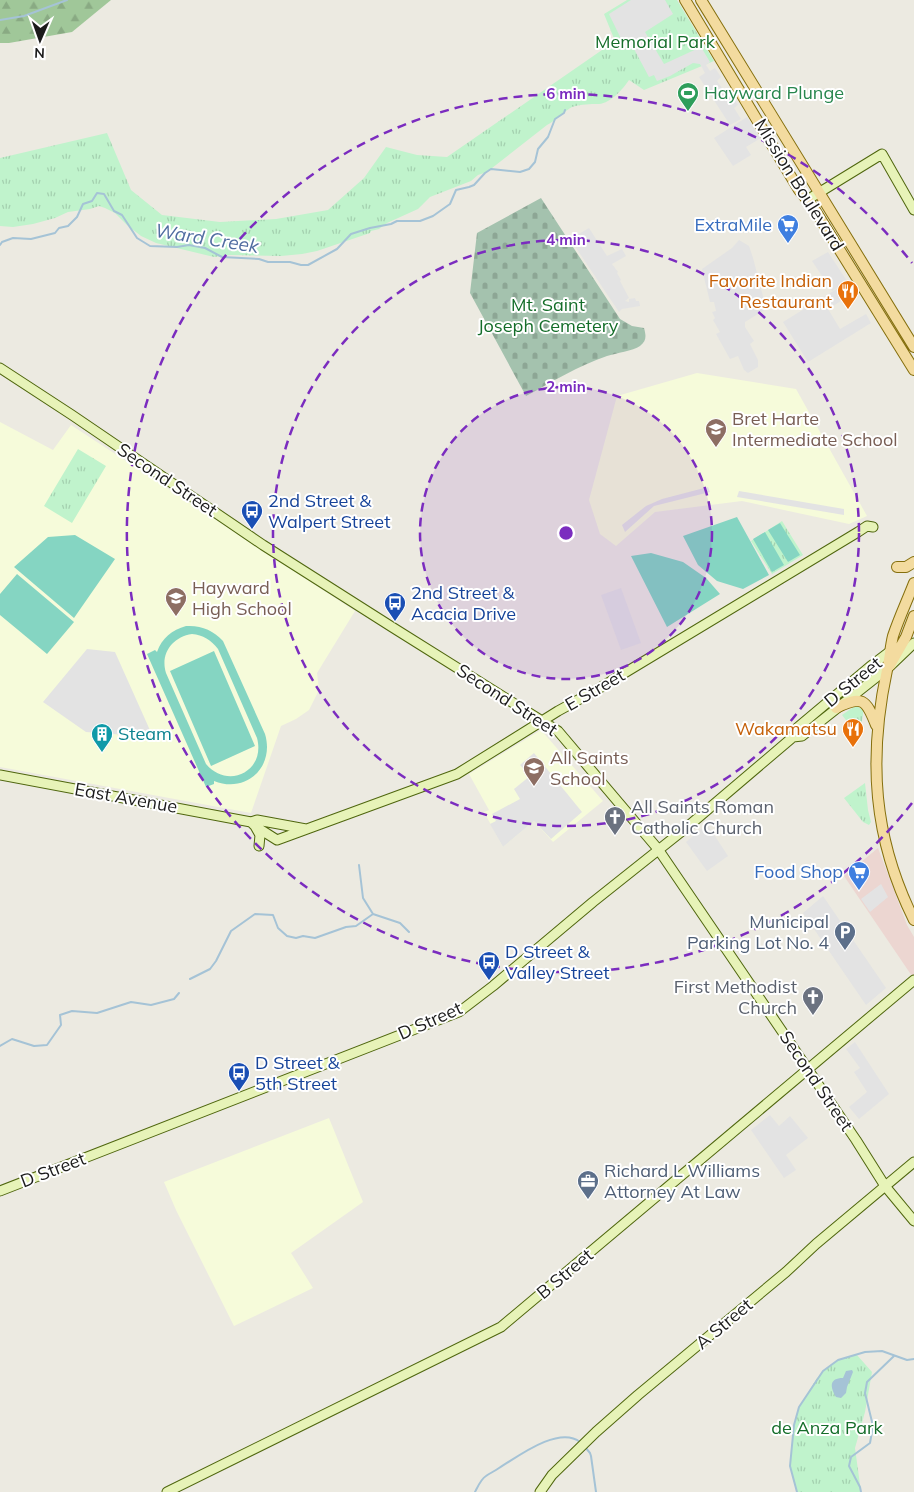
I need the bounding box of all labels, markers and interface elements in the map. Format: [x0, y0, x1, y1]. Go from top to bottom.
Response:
north arrow [15, 15, 65, 65]
park label: Memorial Park [595, 30, 716, 53]
text: N [34, 44, 45, 62]
sports icon: Hayward Plunge [676, 81, 700, 112]
place label: Hayward Plunge [704, 81, 844, 104]
text: 6 min [546, 84, 586, 103]
street label: Mission Boulevard [749, 114, 849, 255]
place label: ExtraMile [694, 213, 772, 236]
supermarket icon: ExtraMile [776, 213, 800, 244]
water label: Ward Creek [153, 218, 262, 258]
text: 4 min [546, 230, 586, 249]
place label: Favorite Indian Restaurant [709, 269, 832, 313]
restaurant icon: Favorite Indian Restaurant [836, 279, 860, 310]
park label: Mt. Saint Joseph Cemetery [478, 293, 619, 337]
text: 2 min [546, 377, 586, 396]
place label: Bret Harte Intermediate School [732, 407, 897, 451]
school or university icon: Bret Harte Intermediate School [704, 417, 728, 448]
street label: Second Street [113, 438, 222, 522]
place label: 2nd Street & Walpert Street [268, 489, 390, 533]
bus stop icon: 2nd Street & Walpert Street [240, 499, 264, 530]
centre of rings [557, 524, 575, 542]
place label: Hayward High School [192, 576, 292, 620]
place label: 2nd Street & Acacia Drive [411, 581, 516, 625]
school or university icon: Hayward High School [164, 586, 188, 617]
bus stop icon: 2nd Street & Acacia Drive [383, 591, 407, 622]
street label: D Street [819, 651, 886, 712]
street label: Second Street [452, 658, 562, 741]
street label: E Street [561, 663, 629, 716]
place label: Wakamatsu [735, 717, 837, 740]
restaurant icon: Wakamatsu [841, 717, 865, 748]
building icon: Steam [90, 722, 114, 753]
place label: Steam [118, 722, 172, 745]
place label: All Saints School [550, 746, 629, 790]
school or university icon: All Saints School [522, 756, 546, 787]
street label: East Avenue [73, 777, 179, 818]
place label: All Saints Roman Catholic Church [631, 795, 774, 839]
church icon: All Saints Roman Catholic Church [603, 805, 627, 836]
place label: Food Shop [754, 860, 843, 883]
supermarket icon: Food Shop [847, 860, 871, 891]
place label: Municipal Parking Lot No. 4 [687, 910, 829, 954]
parking icon: Municipal Parking Lot No. 4 [833, 920, 857, 951]
place label: D Street & Valley Street [505, 940, 610, 984]
bus stop icon: D Street & Valley Street [477, 950, 501, 981]
place label: First Methodist Church [674, 975, 797, 1019]
church icon: First Methodist Church [801, 985, 825, 1016]
street label: D Street [394, 996, 465, 1045]
street label: Second Street [774, 1026, 858, 1135]
place label: D Street & 5th Street [255, 1051, 341, 1095]
bus stop icon: D Street & 5th Street [227, 1061, 251, 1092]
street label: D Street [17, 1147, 89, 1192]
place label: Richard L Williams Attorney At Law [604, 1159, 760, 1203]
office icon: Richard L Williams Attorney At Law [576, 1169, 600, 1200]
street label: B Street [532, 1243, 598, 1304]
street label: A Street [690, 1293, 757, 1354]
park label: de Anza Park [771, 1416, 884, 1439]

